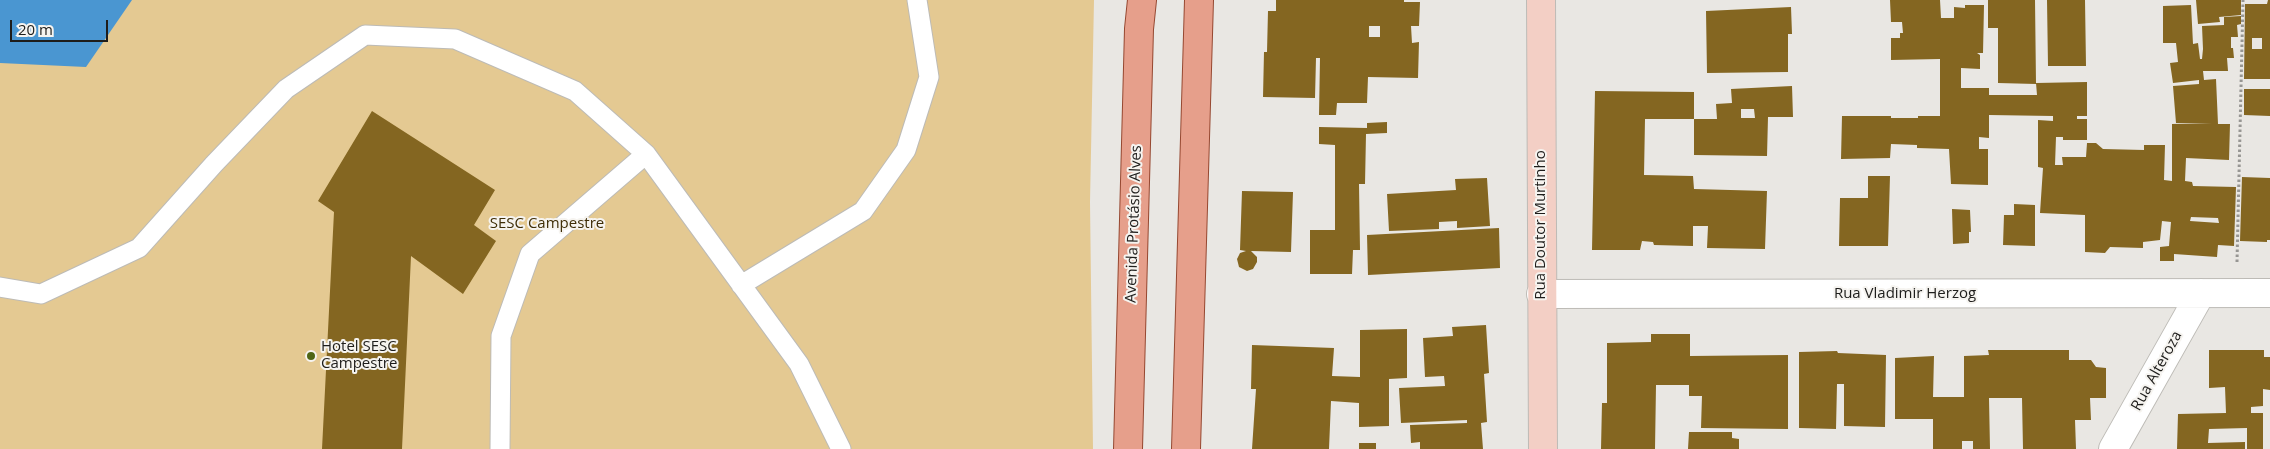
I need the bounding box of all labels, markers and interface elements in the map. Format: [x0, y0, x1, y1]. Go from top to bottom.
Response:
scale bar [12, 10, 110, 42]
text: 20 m [18, 19, 53, 39]
street label: Avenida Protásio Alves [1122, 145, 1146, 303]
street label: Rua Doutor Murtinho [1532, 150, 1550, 300]
park label: SESC Campestre [490, 215, 604, 233]
street label: Rua Vladimir Herzog [1834, 285, 1976, 303]
street label: Rua Alteroza [2128, 328, 2186, 414]
place label: Hotel SESC Campestre [321, 338, 397, 373]
marker: Hotel SESC Campestre [305, 350, 317, 362]

